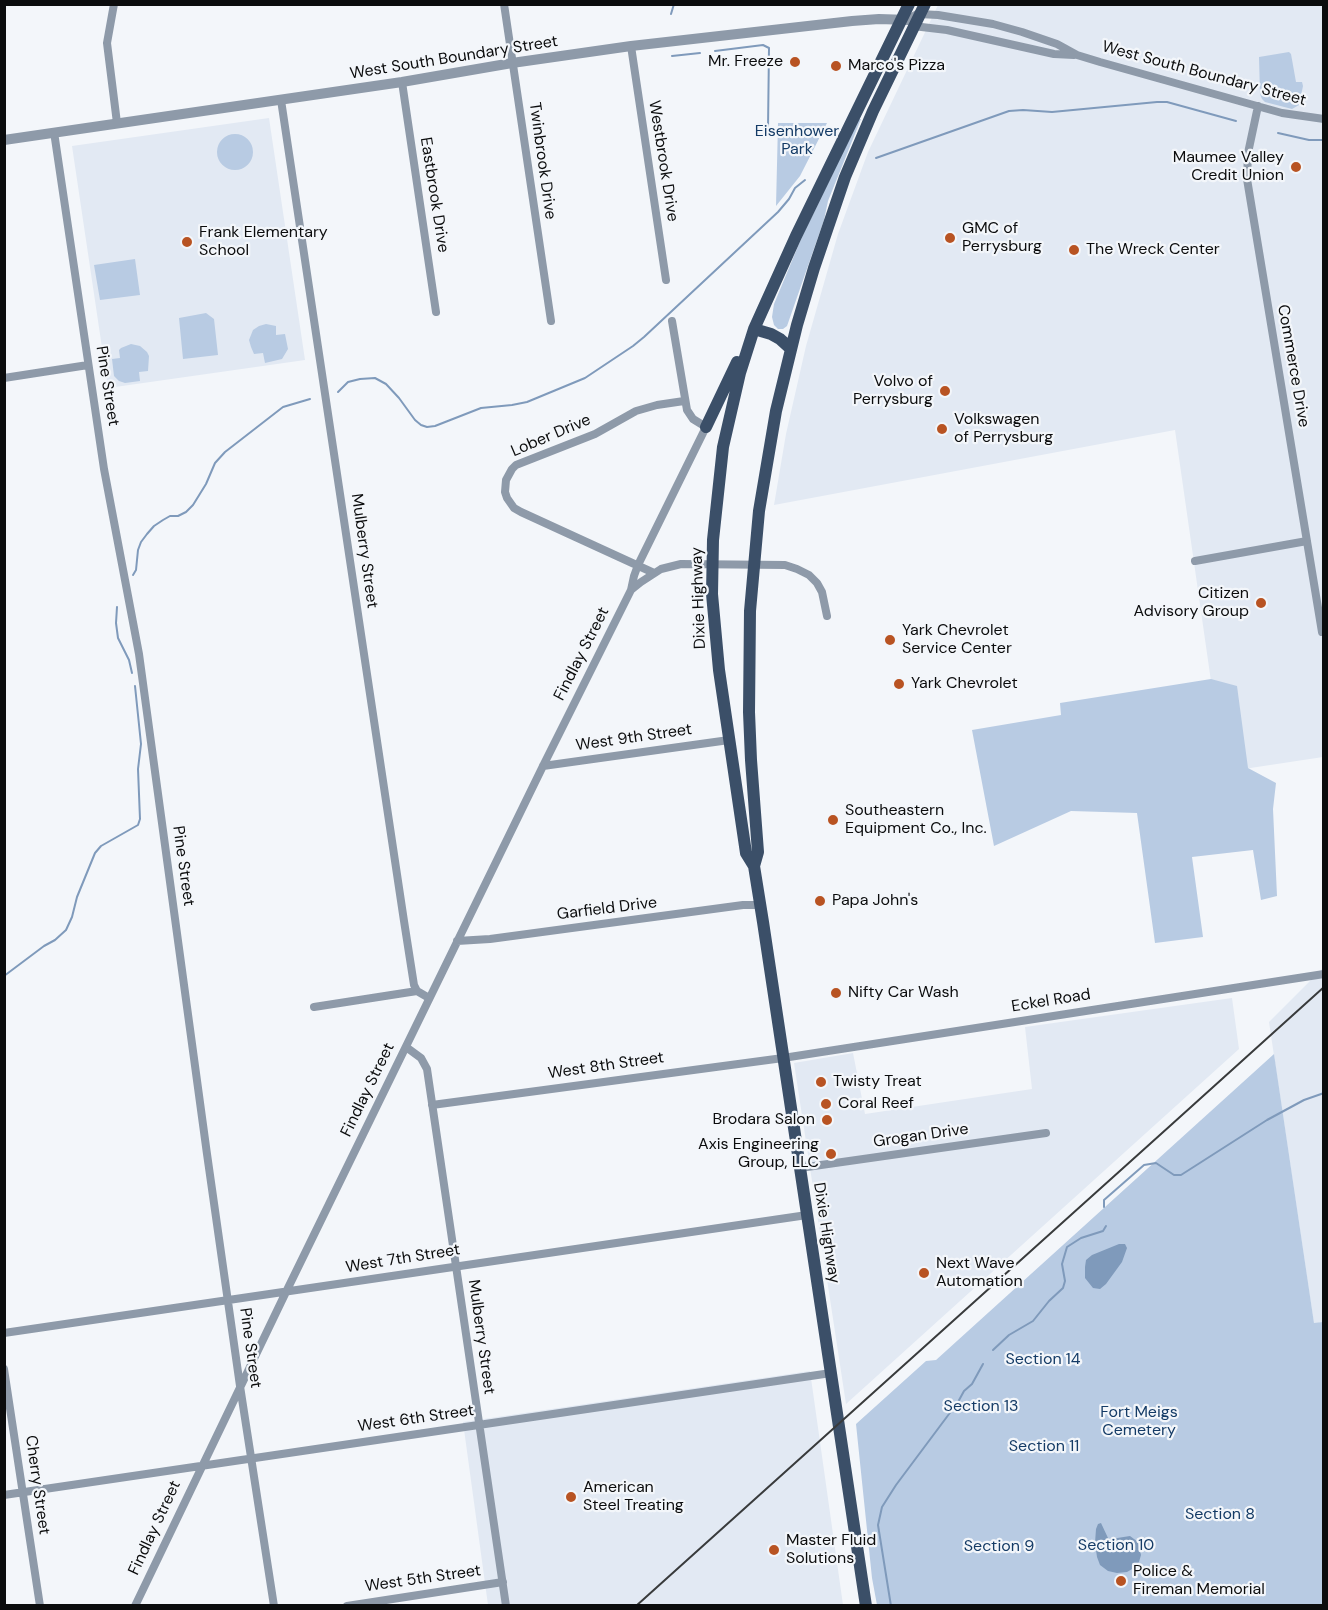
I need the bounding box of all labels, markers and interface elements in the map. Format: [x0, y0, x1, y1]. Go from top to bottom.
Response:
street label: West South Boundary Street [349, 32, 559, 84]
street label: West South Boundary Street [1100, 38, 1308, 110]
place label: Mr. Freeze [708, 52, 783, 72]
marker: Mr. Freeze [788, 55, 802, 69]
place label: Marco's Pizza [848, 56, 945, 76]
marker: Marco's Pizza [829, 59, 843, 73]
street label: Westbrook Drive [644, 99, 682, 223]
street label: Twinbrook Drive [524, 101, 560, 221]
park label: Eisenhower Park [755, 122, 839, 160]
street label: Eastbrook Drive [415, 136, 453, 254]
place label: Maumee Valley Credit Union [1173, 148, 1284, 186]
marker: Maumee Valley Credit Union [1289, 160, 1303, 174]
place label: GMC of Perrysburg [962, 219, 1042, 257]
place label: Frank Elementary School [199, 223, 328, 261]
marker: GMC of Perrysburg [943, 231, 957, 245]
marker: Frank Elementary School [180, 235, 194, 249]
place label: The Wreck Center [1086, 240, 1220, 260]
marker: The Wreck Center [1067, 243, 1081, 257]
street label: Commerce Drive [1273, 303, 1313, 429]
street label: Pine Street [91, 345, 123, 427]
place label: Volvo of Perrysburg [853, 372, 933, 410]
marker: Volvo of Perrysburg [938, 384, 952, 398]
place label: Volkswagen of Perrysburg [954, 410, 1053, 448]
street label: Lober Drive [508, 411, 594, 461]
marker: Volkswagen of Perrysburg [935, 422, 949, 436]
street label: Mulberry Street [346, 492, 382, 610]
street label: Dixie Highway [688, 547, 710, 649]
place label: Citizen Advisory Group [1133, 584, 1249, 622]
marker: Citizen Advisory Group [1254, 596, 1268, 610]
street label: Findlay Street [550, 604, 614, 704]
place label: Yark Chevrolet Service Center [902, 621, 1012, 659]
marker: Yark Chevrolet Service Center [883, 633, 897, 647]
place label: Yark Chevrolet [911, 674, 1018, 694]
marker: Yark Chevrolet [892, 677, 906, 691]
street label: West 9th Street [575, 720, 693, 756]
place label: Southeastern Equipment Co., Inc. [845, 801, 987, 839]
marker: Southeastern Equipment Co., Inc. [826, 813, 840, 827]
street label: Pine Street [168, 825, 198, 907]
place label: Papa John's [832, 891, 918, 911]
street label: Garfield Drive [556, 893, 658, 925]
marker: Papa John's [813, 894, 827, 908]
place label: Nifty Car Wash [848, 983, 959, 1003]
street label: Eckel Road [1010, 985, 1092, 1017]
marker: Nifty Car Wash [829, 986, 843, 1000]
street label: Findlay Street [337, 1040, 399, 1140]
street label: West 8th Street [547, 1048, 665, 1084]
place label: Twisty Treat [833, 1072, 922, 1092]
marker: Twisty Treat [814, 1075, 828, 1089]
place label: Coral Reef [838, 1094, 914, 1114]
marker: Coral Reef [819, 1097, 833, 1111]
place label: Brodara Salon [712, 1110, 815, 1130]
marker: Brodara Salon [820, 1113, 834, 1127]
street label: Grogan Drive [872, 1120, 970, 1152]
place label: Axis Engineering Group, LLC [698, 1135, 819, 1173]
marker: Axis Engineering Group, LLC [824, 1147, 838, 1161]
street label: Dixie Highway [809, 1181, 843, 1285]
street label: West 7th Street [344, 1240, 462, 1278]
place label: Next Wave Automation [936, 1254, 1023, 1292]
marker: Next Wave Automation [917, 1266, 931, 1280]
street label: Mulberry Street [463, 1278, 499, 1396]
street label: Pine Street [235, 1307, 265, 1389]
park label: Section 14 [1005, 1350, 1081, 1370]
park label: Section 13 [944, 1397, 1018, 1417]
street label: West 6th Street [357, 1401, 475, 1437]
park label: Fort Meigs Cemetery [1100, 1403, 1178, 1441]
street label: Cherry Street [21, 1434, 53, 1536]
park label: Section 11 [1009, 1437, 1079, 1457]
street label: Findlay Street [125, 1478, 185, 1578]
place label: American Steel Treating [583, 1478, 684, 1516]
marker: American Steel Treating [564, 1490, 578, 1504]
park label: Section 8 [1185, 1505, 1255, 1525]
place label: Master Fluid Solutions [786, 1531, 876, 1569]
park label: Section 10 [1078, 1536, 1154, 1556]
park label: Section 9 [964, 1537, 1034, 1557]
marker: Master Fluid Solutions [767, 1543, 781, 1557]
street label: West 5th Street [364, 1561, 482, 1597]
place label: Police & Fireman Memorial [1133, 1562, 1265, 1600]
marker: Police & Fireman Memorial [1114, 1574, 1128, 1588]

